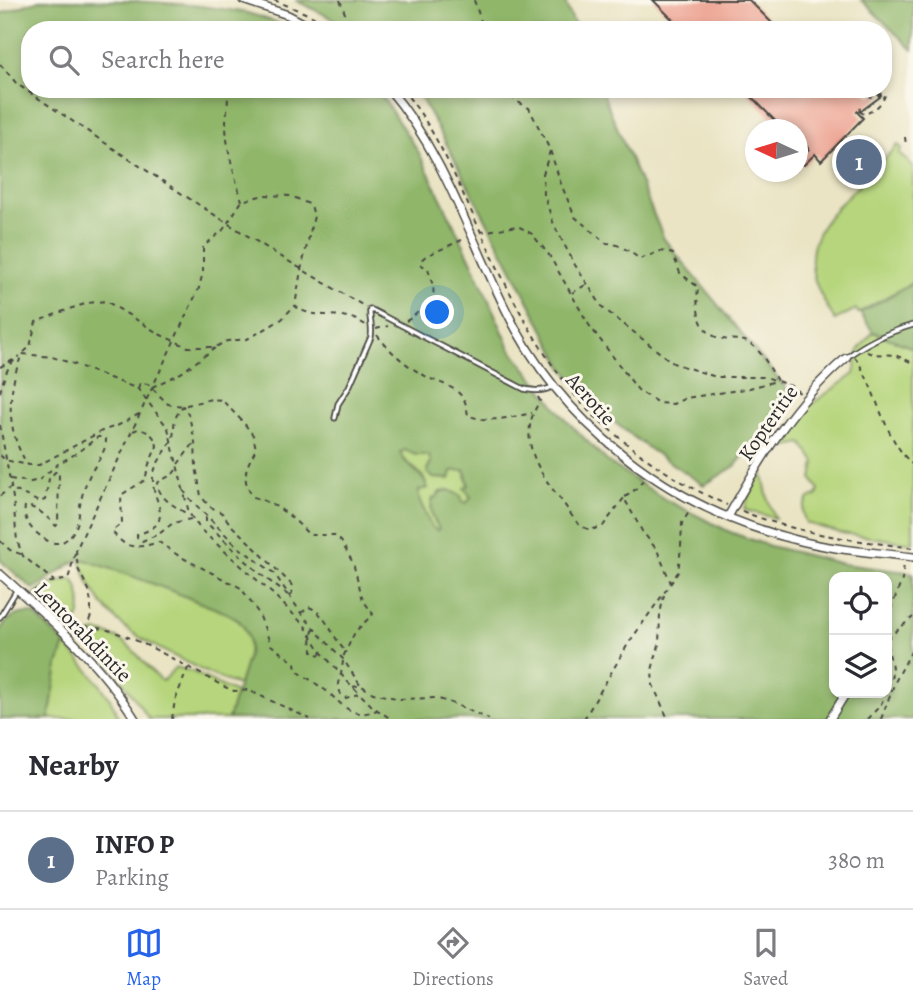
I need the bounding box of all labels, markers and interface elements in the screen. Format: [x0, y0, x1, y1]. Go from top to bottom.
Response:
search box [21, 21, 892, 98]
icon: search [45, 41, 83, 79]
text: Search here [101, 42, 225, 77]
north arrow [745, 119, 808, 182]
pin: 1 [836, 136, 882, 188]
your location [420, 295, 454, 329]
street label: Aerotie [559, 366, 622, 431]
street label: Kopteritie [732, 379, 804, 467]
map controls [829, 572, 892, 698]
button: locate [829, 572, 892, 635]
street label: Lentorahdintie [28, 576, 138, 688]
button: layers [829, 635, 892, 698]
text: Nearby [28, 745, 119, 785]
text: INFO P [95, 827, 174, 862]
text: 1 [47, 845, 55, 876]
text: 380 m [828, 845, 885, 876]
text: Parking [95, 862, 169, 893]
tab: Map [125, 924, 163, 992]
tab: Directions [412, 924, 494, 992]
tab: Saved [743, 924, 788, 992]

